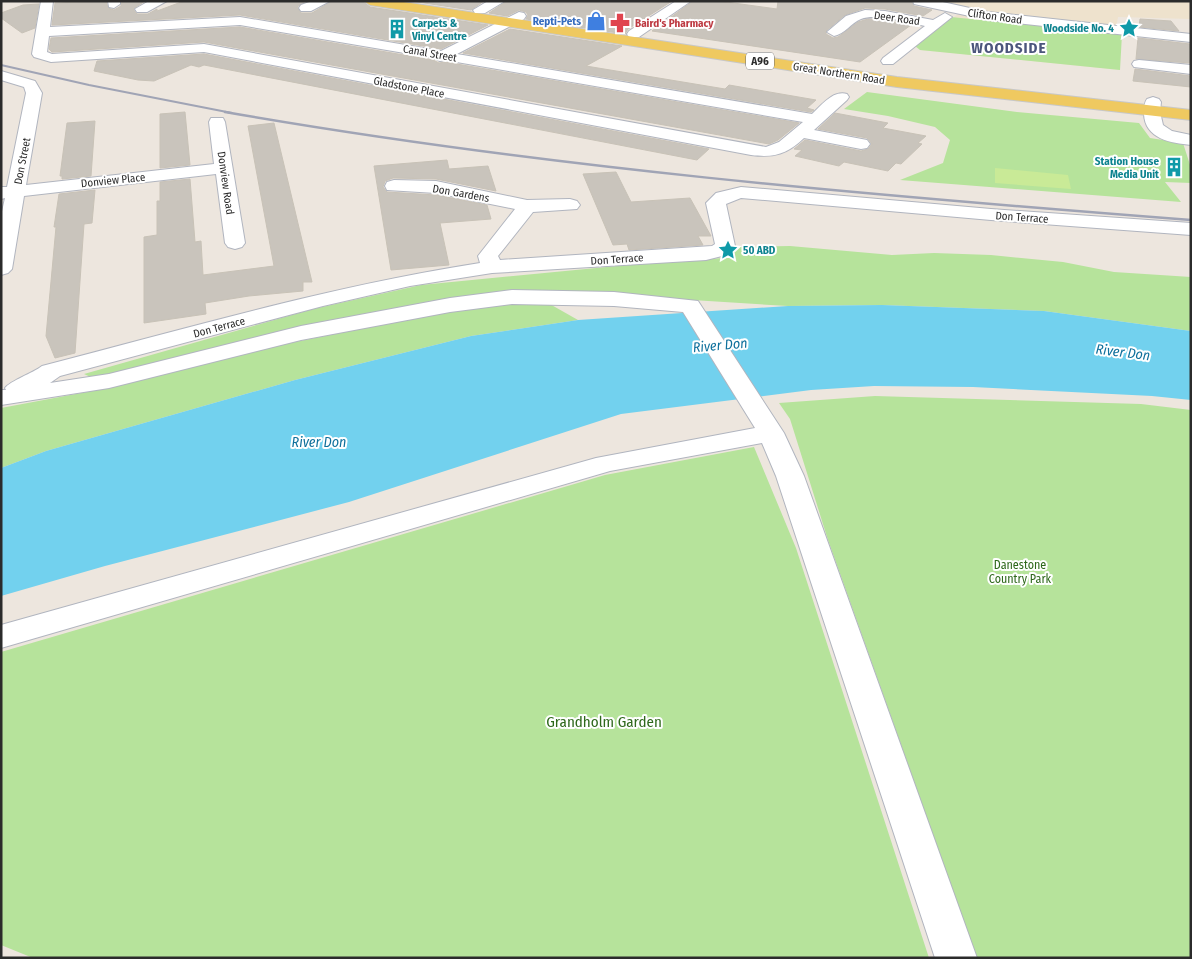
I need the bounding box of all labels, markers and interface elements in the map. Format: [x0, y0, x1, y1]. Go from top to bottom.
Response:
street label: Clifton Road [967, 6, 1023, 27]
street label: Deer Road [873, 9, 921, 28]
shop icon: Repti-Pets [585, 10, 607, 32]
pharmacy icon: Baird's Pharmacy [609, 12, 631, 34]
place label: Repti-Pets [533, 15, 581, 28]
place label: Carpets & Vinyl Centre [411, 17, 467, 43]
place label: Baird's Pharmacy [635, 17, 714, 30]
place icon: Woodside No. 4 [1118, 17, 1140, 39]
building icon: Carpets & Vinyl Centre [386, 18, 408, 40]
place label: Woodside No. 4 [1044, 22, 1114, 35]
district label: WOODSIDE [971, 39, 1047, 57]
street label: Canal Street [402, 42, 458, 65]
road number: A96 [746, 52, 774, 70]
street label: Great Northern Road [792, 60, 886, 87]
street label: Gladstone Place [372, 74, 445, 101]
street label: Don Street [12, 136, 33, 186]
street label: Donview Road [215, 151, 236, 215]
place label: Station House Media Unit [1095, 155, 1159, 181]
building icon: Station House Media Unit [1163, 156, 1185, 178]
street label: Donview Place [80, 171, 146, 190]
street label: Don Gardens [431, 182, 491, 205]
street label: Don Terrace [995, 209, 1049, 226]
place icon: 50 ABD [717, 239, 739, 261]
place label: 50 ABD [743, 244, 776, 257]
street label: Don Terrace [590, 251, 644, 268]
street label: Don Terrace [192, 314, 246, 341]
water label: River Don [692, 335, 748, 356]
water label: River Don [1095, 341, 1151, 364]
water label: River Don [292, 434, 346, 451]
park label: Danestone Country Park [989, 558, 1052, 586]
park label: Grandholm Garden [546, 713, 662, 731]

